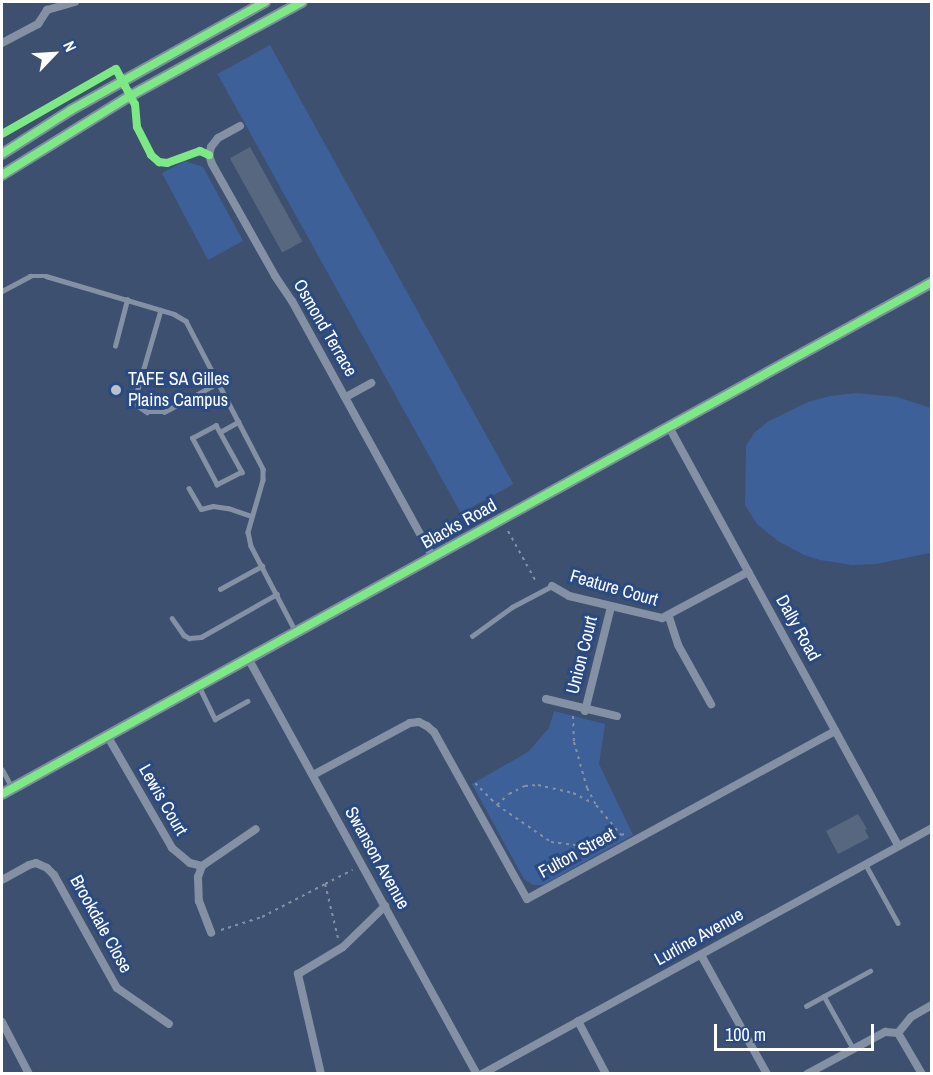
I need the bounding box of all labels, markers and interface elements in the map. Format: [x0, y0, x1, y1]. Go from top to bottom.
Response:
north arrow [24, 24, 84, 84]
text: N [58, 37, 82, 55]
street label: Osmond Terrace [288, 275, 362, 381]
place label: TAFE SA Gilles Plains Campus [128, 369, 230, 412]
marker: TAFE SA Gilles Plains Campus [109, 383, 123, 397]
street label: Blacks Road [418, 494, 500, 554]
street label: Feature Court [568, 565, 660, 611]
street label: Dally Road [771, 591, 825, 665]
street label: Union Court [562, 614, 602, 696]
street label: Lewis Court [134, 761, 192, 839]
street label: Swanson Avenue [340, 803, 414, 913]
street label: Fulton Street [535, 823, 619, 883]
street label: Brookdale Close [65, 871, 137, 977]
street label: Lurline Avenue [650, 904, 748, 970]
scale bar [717, 1012, 878, 1050]
text: 100 m [725, 1022, 766, 1047]

